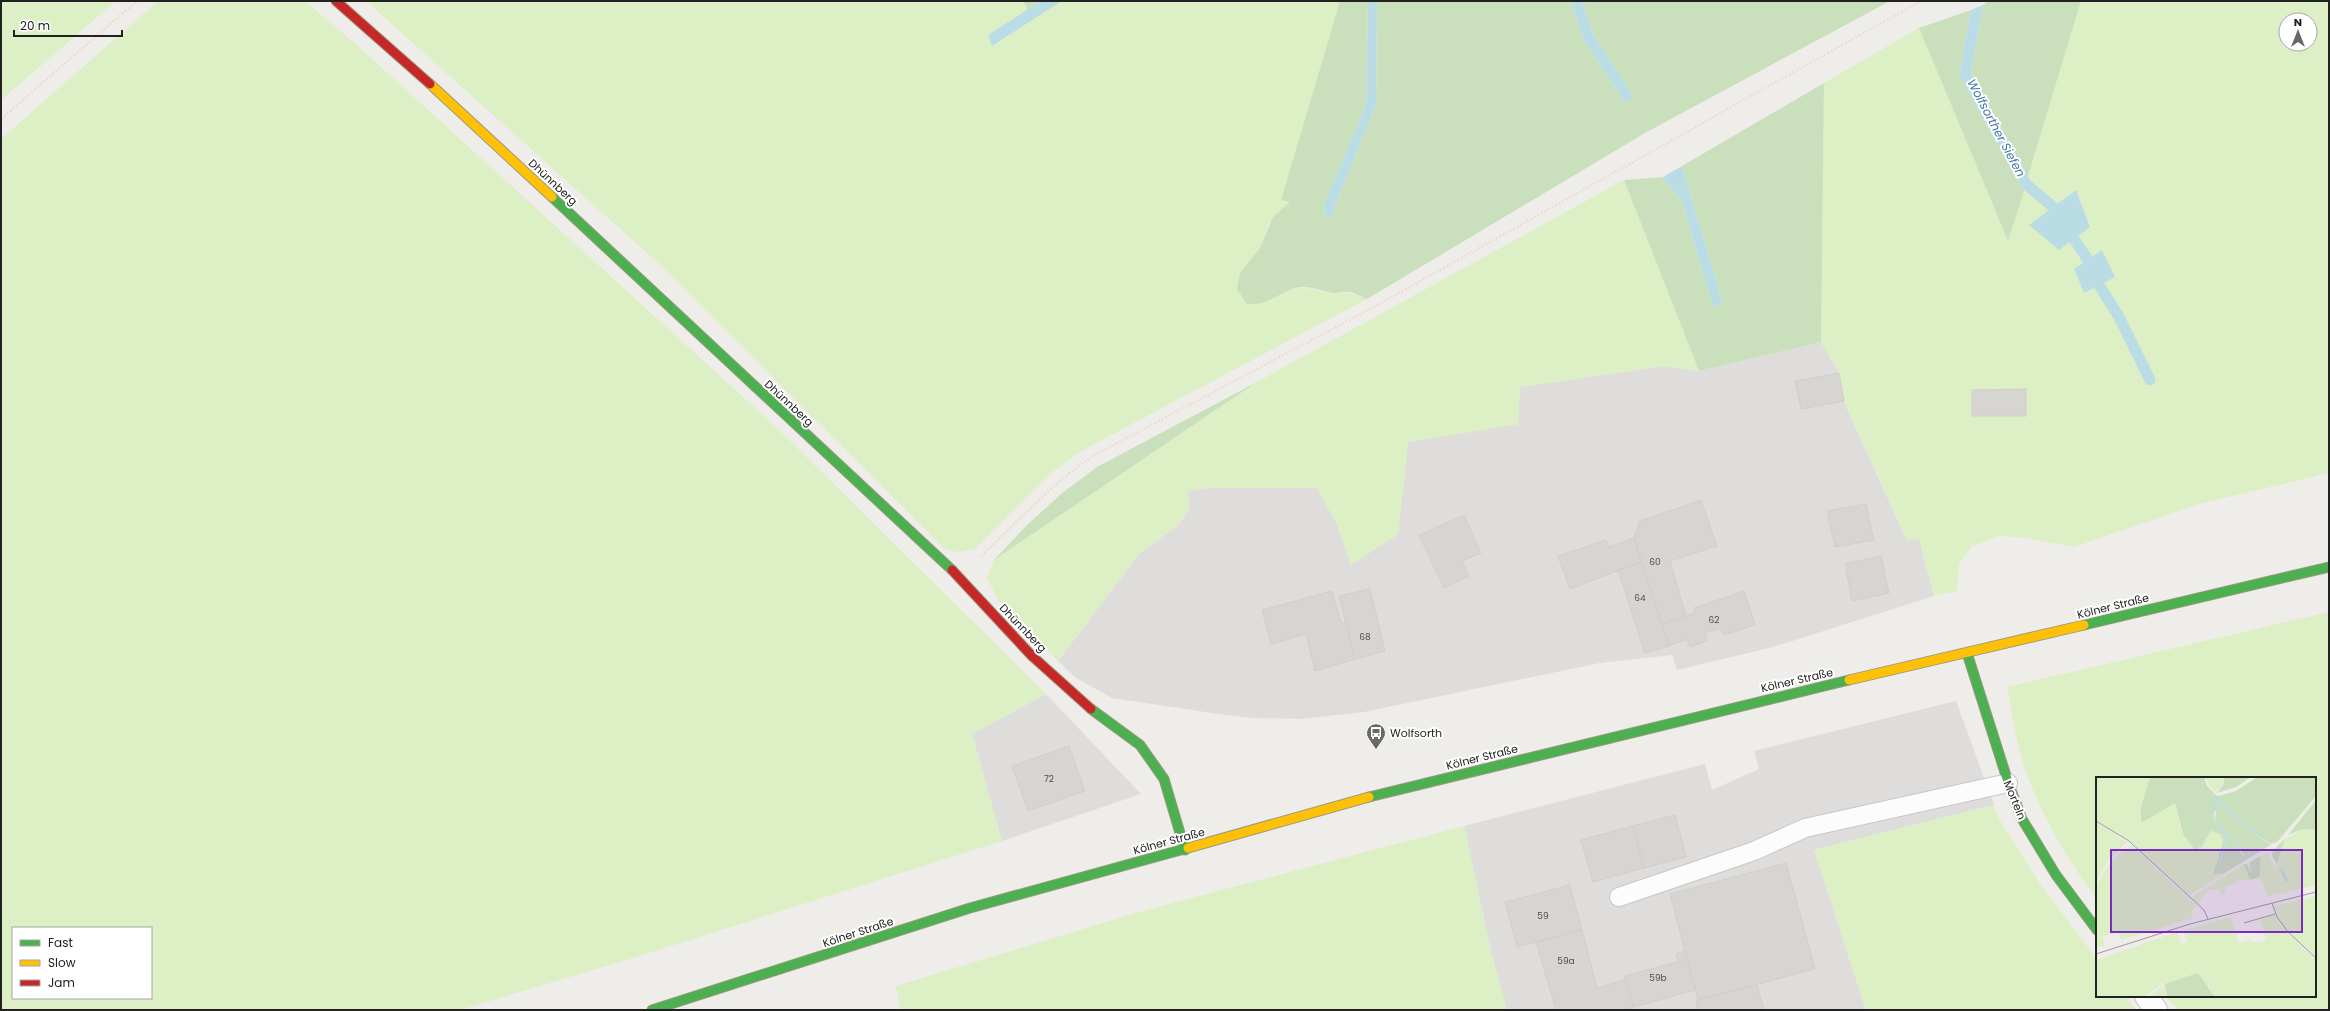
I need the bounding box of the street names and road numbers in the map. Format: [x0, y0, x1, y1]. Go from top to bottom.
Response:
street label: Dhünnberg [525, 155, 581, 209]
street label: Dhünnberg [761, 376, 817, 430]
street label: Kölner Straße [2075, 589, 2151, 623]
street label: Dhünnberg [996, 600, 1050, 656]
street label: Kölner Straße [1759, 664, 1835, 696]
street label: Kölner Straße [1444, 740, 1520, 774]
street label: Morteln [2000, 778, 2030, 822]
street label: Kölner Straße [1131, 824, 1207, 858]
street label: Kölner Straße [821, 913, 896, 951]

